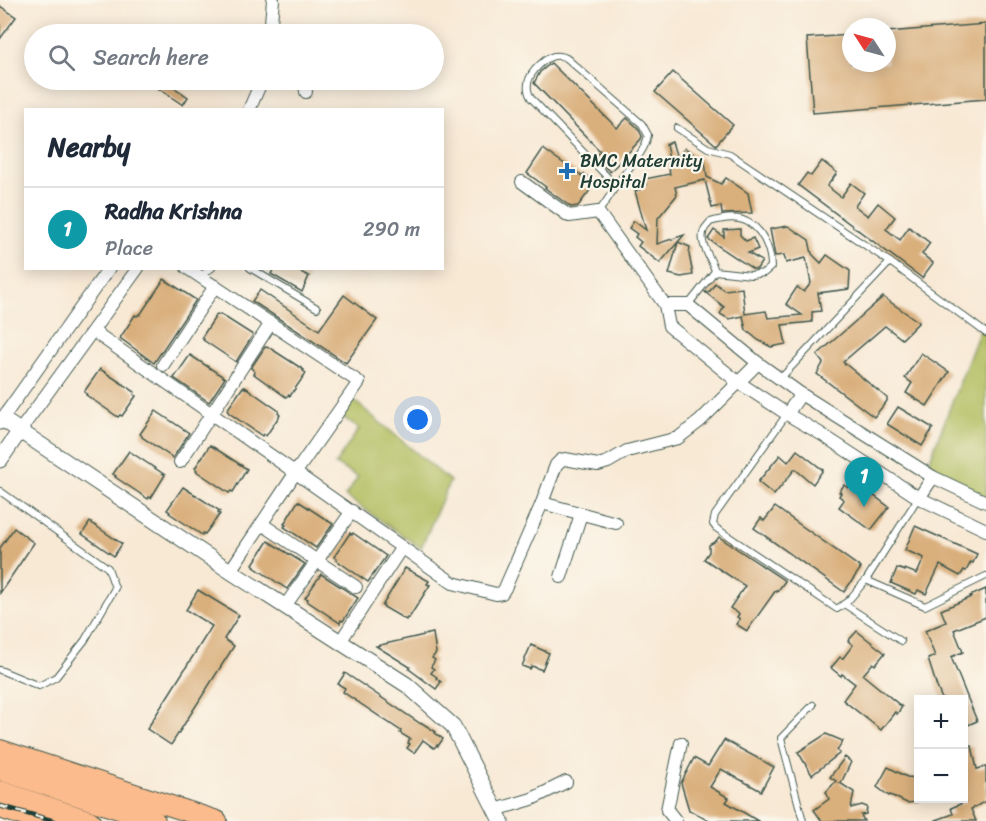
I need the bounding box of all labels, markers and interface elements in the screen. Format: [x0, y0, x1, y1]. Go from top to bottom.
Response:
north arrow [842, 18, 896, 72]
search box [24, 24, 444, 90]
text: Search here [93, 38, 209, 77]
icon: search [45, 41, 78, 74]
text: Nearby [48, 124, 130, 170]
place label: BMC Maternity Hospital [580, 145, 703, 198]
marker: BMC Maternity Hospital [558, 162, 576, 180]
text: Radha Krishna [105, 192, 242, 231]
text: 1 [63, 212, 72, 247]
text: 290 m [363, 212, 420, 247]
text: Place [105, 231, 153, 266]
your location [403, 405, 432, 434]
pin: 1 [844, 458, 884, 507]
map controls [914, 695, 968, 803]
button: + [914, 695, 968, 749]
button: − [914, 749, 968, 803]

